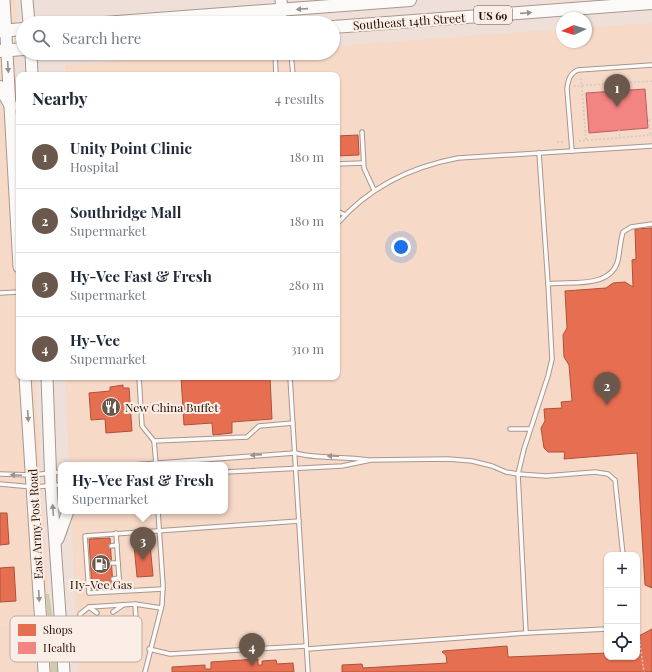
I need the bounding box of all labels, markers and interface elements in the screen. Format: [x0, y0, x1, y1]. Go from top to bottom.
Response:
one-way arrow [296, 5, 308, 12]
road number: US 69 [474, 6, 512, 24]
street label: Southeast 14th Street [352, 9, 466, 33]
one-way arrow [519, 9, 532, 16]
north arrow [556, 12, 592, 48]
search box [16, 16, 340, 60]
icon: search [30, 27, 52, 49]
text: Search here [62, 28, 141, 48]
one-way arrow [5, 61, 12, 73]
pin: 1 [604, 74, 630, 107]
text: Nearby [32, 87, 87, 109]
text: 4 results [275, 90, 324, 107]
text: Unity Point Clinic [70, 138, 192, 158]
text: 1 [43, 148, 47, 165]
text: 180 m [290, 148, 324, 165]
text: Hospital [70, 158, 119, 175]
text: Southridge Mall [70, 202, 182, 222]
text: 2 [42, 212, 48, 229]
text: 180 m [290, 212, 324, 229]
text: Supermarket [70, 222, 146, 239]
your location [391, 237, 411, 257]
text: Hy-Vee Fast & Fresh [70, 266, 212, 286]
text: 3 [42, 276, 48, 293]
text: 280 m [288, 276, 324, 293]
text: Supermarket [70, 286, 146, 303]
text: Hy-Vee [70, 330, 120, 350]
text: 4 [42, 340, 48, 357]
text: 310 m [291, 340, 324, 357]
text: Supermarket [70, 350, 146, 367]
pin: 2 [594, 372, 620, 405]
restaurant icon: New China Buffet [100, 396, 122, 418]
place label: New China Buffet [125, 399, 219, 415]
one-way arrow [25, 410, 31, 423]
one-way arrow [250, 452, 262, 459]
one-way arrow [326, 453, 339, 459]
popup [58, 462, 228, 514]
street label: East Army Post Road [24, 468, 46, 580]
text: Hy-Vee Fast & Fresh [72, 470, 214, 490]
one-way arrow [10, 471, 22, 478]
text: Supermarket [72, 490, 148, 507]
one-way arrow [50, 504, 57, 516]
pin: 3 [130, 527, 156, 560]
map controls [604, 552, 640, 660]
button: + [604, 552, 640, 588]
fuel station icon: Hy-Vee Gas [90, 553, 112, 575]
place label: Hy-Vee Gas [70, 576, 132, 592]
button: − [604, 588, 640, 624]
one-way arrow [36, 590, 43, 602]
legend [10, 616, 142, 662]
text: Shops [43, 622, 73, 637]
button: locate [604, 624, 640, 660]
pin: 4 [239, 633, 265, 666]
text: Health [43, 640, 76, 655]

